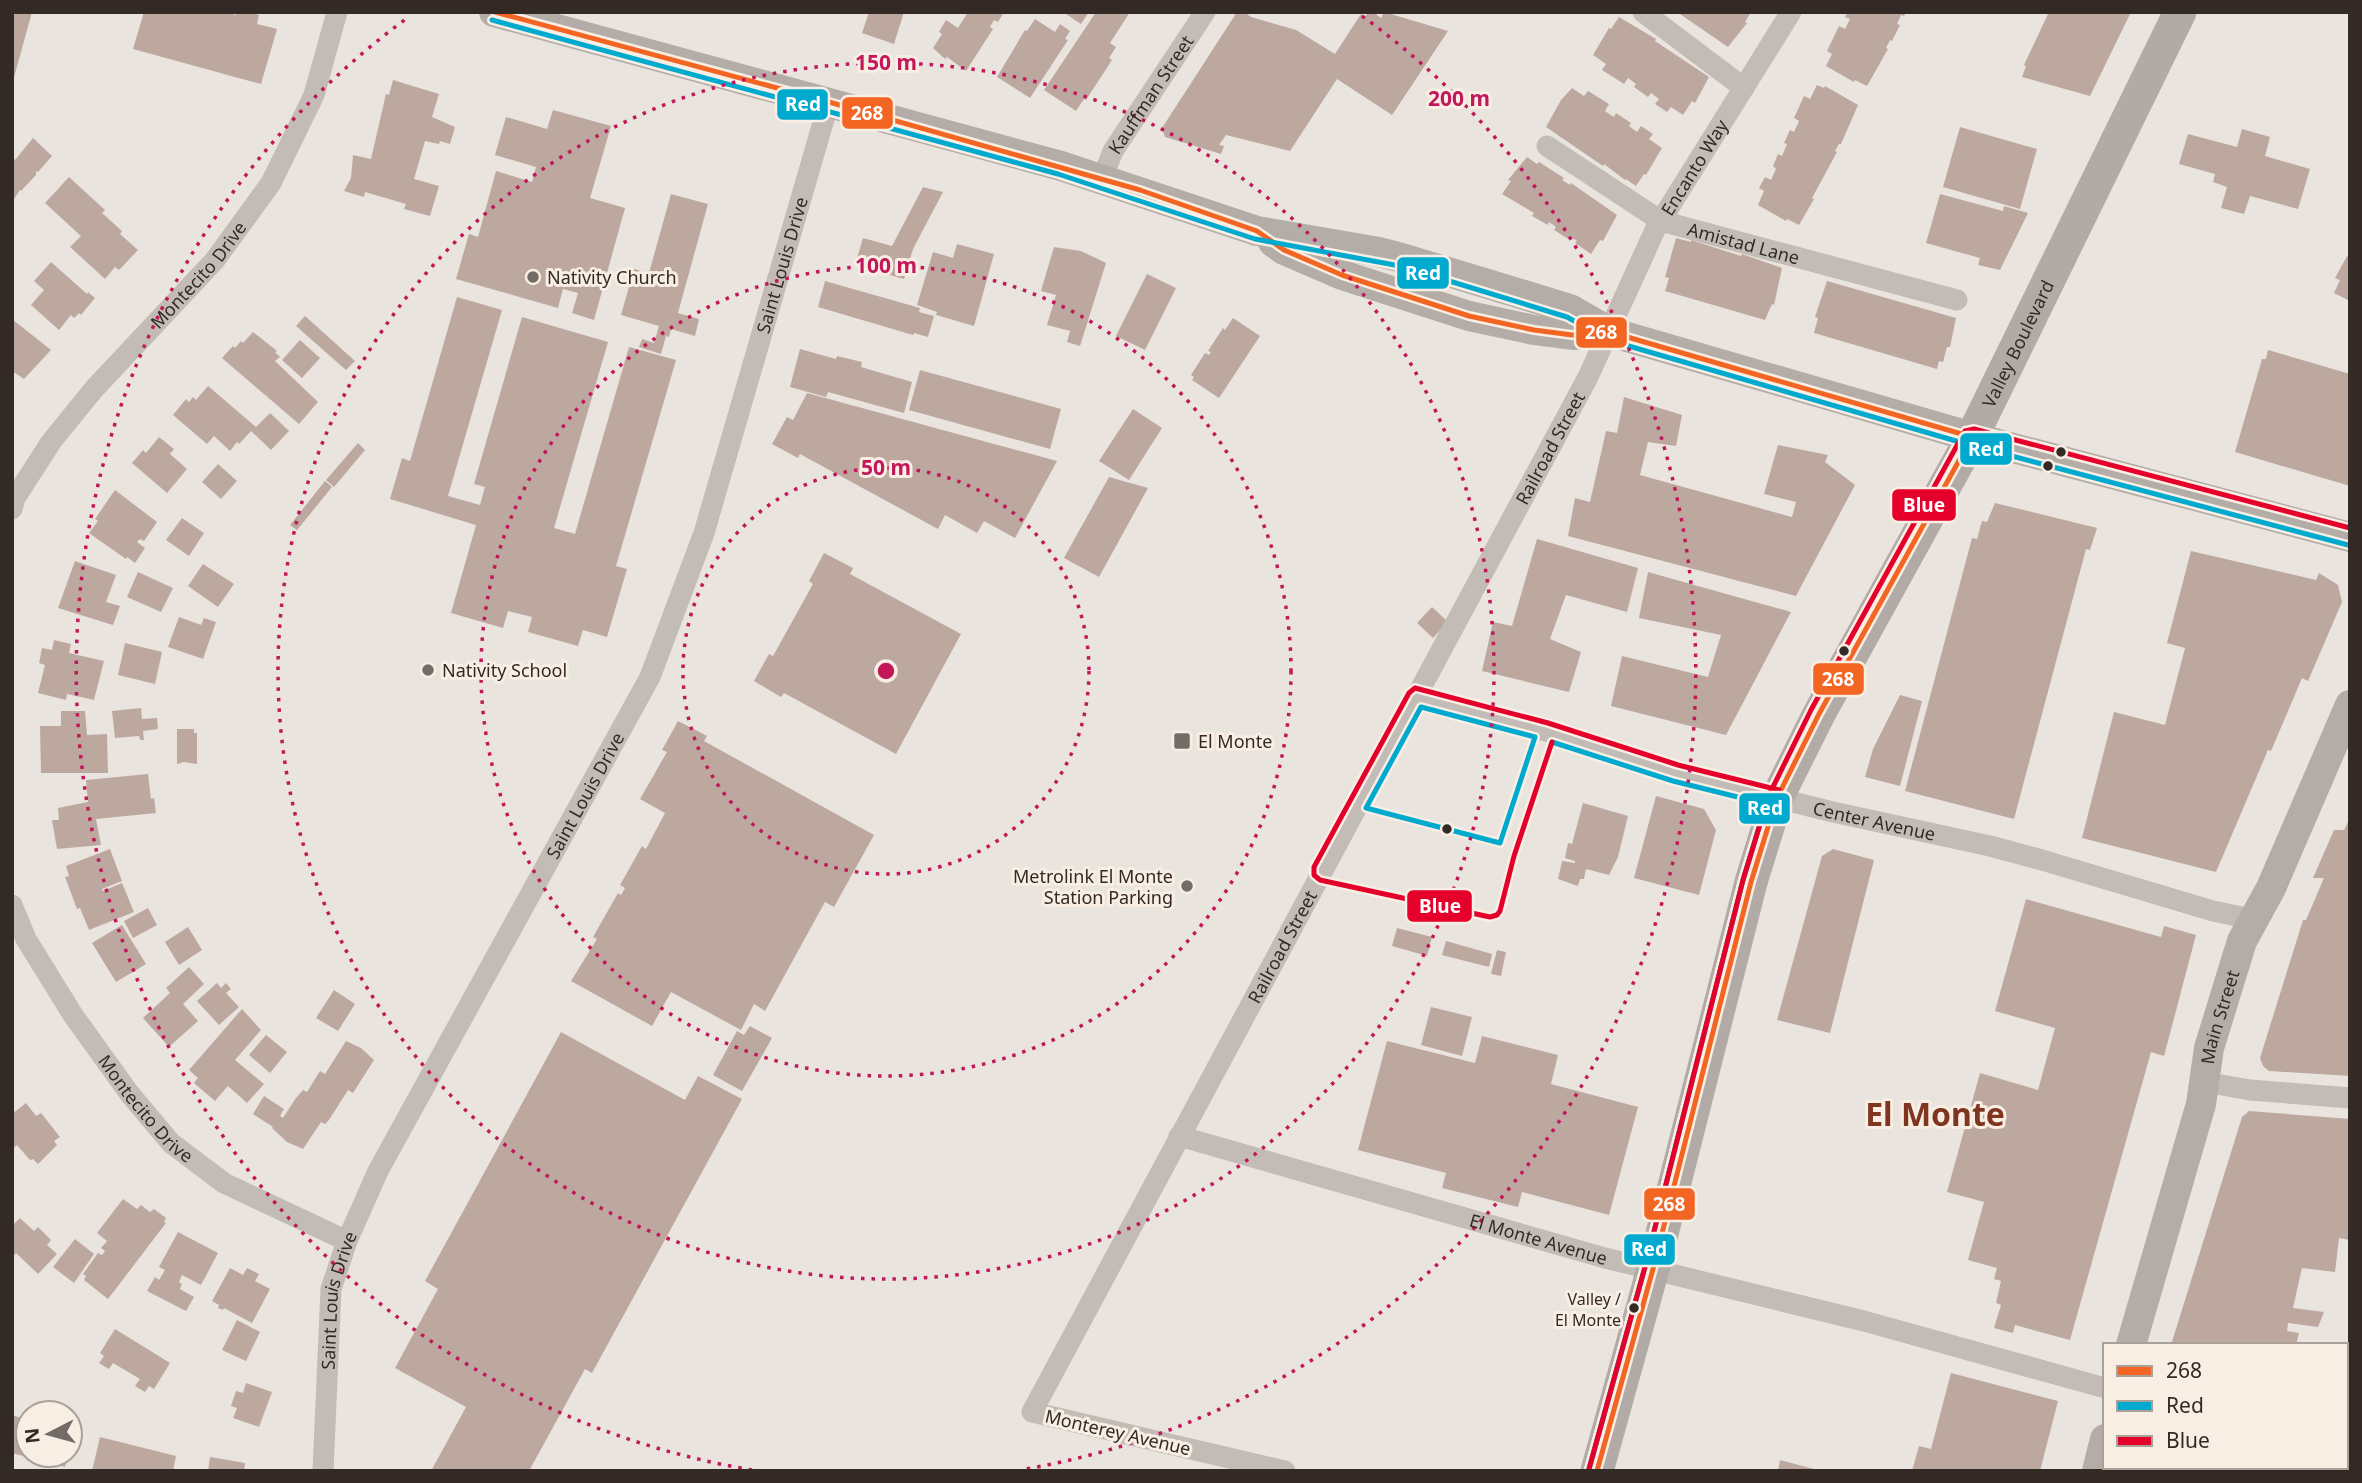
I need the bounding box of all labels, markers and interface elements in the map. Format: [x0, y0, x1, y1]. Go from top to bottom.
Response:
street label: Kauffman Street [1102, 30, 1199, 158]
text: 150 m [855, 48, 917, 76]
text: 200 m [1428, 84, 1490, 112]
line badge: Red [776, 88, 829, 121]
text: Red [785, 91, 821, 117]
line badge: 268 [841, 96, 894, 130]
text: 268 [851, 100, 883, 126]
street label: Encanto Way [1655, 114, 1733, 220]
street label: Saint Louis Drive [751, 194, 813, 336]
street label: Montecito Drive [145, 216, 251, 334]
street label: Amistad Lane [1685, 217, 1802, 269]
text: 100 m [855, 251, 917, 279]
line badge: Red [1396, 256, 1450, 290]
text: Red [1405, 260, 1441, 286]
place label: Nativity Church [547, 265, 677, 289]
marker: Nativity Church [525, 269, 541, 285]
street label: Valley Boulevard [1976, 276, 2059, 411]
line badge: 268 [1575, 316, 1628, 349]
text: 268 [1585, 319, 1617, 345]
street label: Railroad Street [1510, 387, 1590, 509]
line badge: Red [1959, 432, 2013, 466]
text: Red [1968, 436, 2004, 462]
unlabelled marker [2054, 445, 2068, 459]
text: 50 m [861, 453, 911, 481]
unlabelled marker [2041, 459, 2055, 473]
line badge: Blue [1891, 488, 1957, 522]
text: Blue [1903, 492, 1945, 518]
unlabelled marker [1837, 644, 1851, 658]
place label: Nativity School [442, 658, 567, 682]
centre of rings [874, 659, 898, 683]
marker: Nativity School [420, 662, 436, 678]
line badge: 268 [1812, 662, 1865, 696]
text: 268 [1822, 666, 1854, 692]
street label: Saint Louis Drive [540, 728, 629, 863]
place label: El Monte [1198, 729, 1272, 753]
marker: El Monte [1172, 731, 1192, 751]
line badge: Red [1738, 792, 1791, 825]
text: Red [1747, 795, 1783, 821]
street label: Center Avenue [1811, 795, 1938, 846]
unlabelled marker [1440, 822, 1454, 836]
place label: Metrolink El Monte Station Parking [1013, 864, 1173, 909]
marker: Metrolink El Monte Station Parking [1179, 878, 1195, 894]
street label: Railroad Street [1242, 886, 1322, 1007]
line badge: Blue [1406, 889, 1473, 923]
text: Blue [1419, 893, 1461, 919]
street label: Main Street [2195, 967, 2245, 1066]
street label: Montecito Drive [93, 1050, 198, 1168]
district label: El Monte [1865, 1092, 2005, 1135]
line badge: 268 [1643, 1187, 1696, 1221]
text: 268 [1653, 1191, 1685, 1217]
street label: El Monte Avenue [1467, 1208, 1610, 1270]
street label: Saint Louis Drive [315, 1227, 362, 1370]
line badge: Red [1623, 1233, 1676, 1266]
text: Red [1631, 1236, 1667, 1262]
place label: Valley / El Monte [1555, 1288, 1621, 1331]
marker: Valley / El Monte [1627, 1301, 1641, 1315]
legend [2103, 1343, 2348, 1469]
text: 268 [2166, 1356, 2202, 1384]
text: Red [2166, 1391, 2204, 1419]
north arrow [14, 1399, 84, 1469]
street label: Monterey Avenue [1043, 1404, 1193, 1460]
text: Blue [2166, 1426, 2210, 1454]
text: N [18, 1427, 46, 1445]

